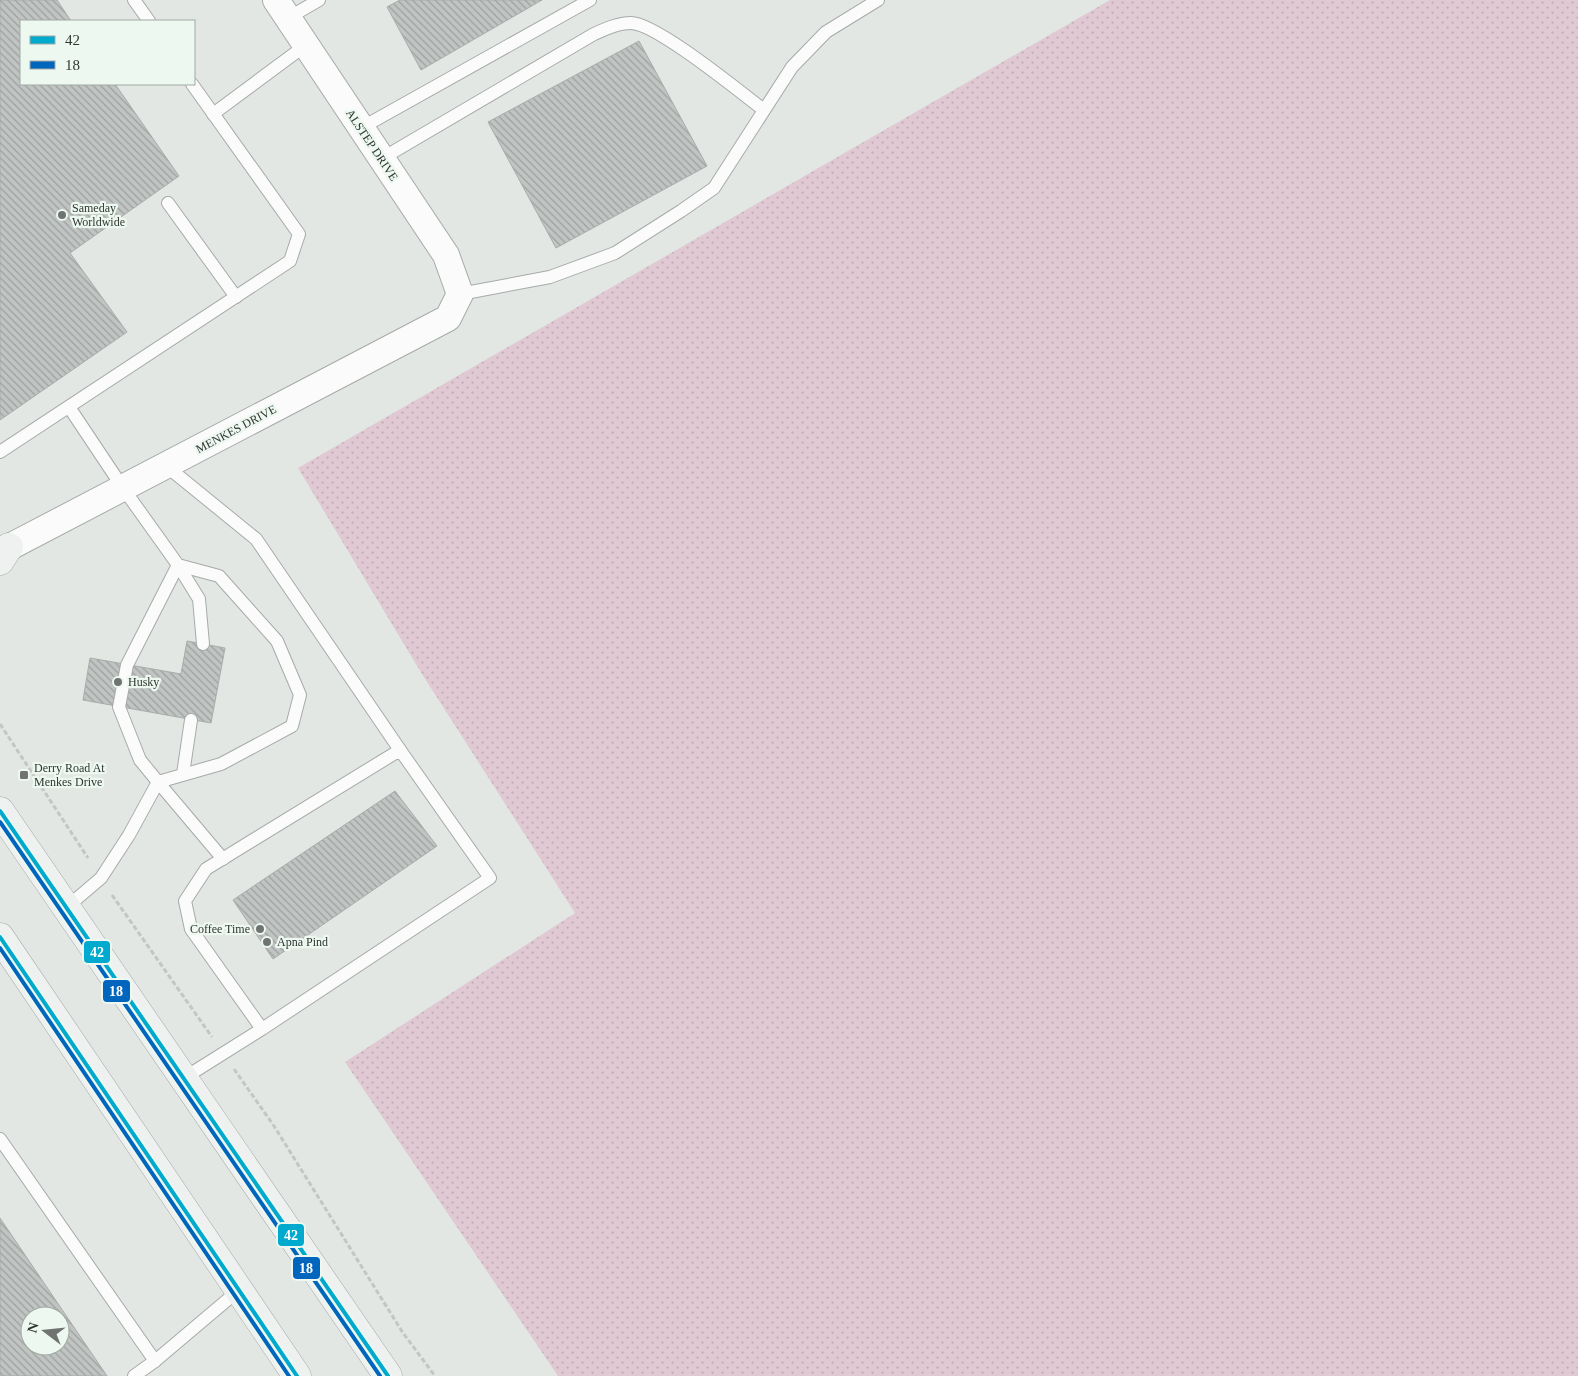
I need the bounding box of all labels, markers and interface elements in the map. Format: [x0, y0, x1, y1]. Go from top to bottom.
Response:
legend [20, 20, 195, 85]
text: 42 [65, 32, 80, 48]
text: 18 [65, 57, 80, 73]
street label: ALSTEP DRIVE [343, 107, 401, 183]
place label: Sameday Worldwide [72, 201, 125, 229]
marker: Sameday Worldwide [56, 209, 68, 221]
street label: MENKES DRIVE [193, 402, 279, 456]
place label: Husky [128, 675, 159, 689]
marker: Husky [112, 676, 124, 688]
place label: Derry Road At Menkes Drive [34, 761, 105, 789]
marker: Derry Road At Menkes Drive [18, 769, 30, 781]
place label: Coffee Time [190, 922, 250, 936]
marker: Coffee Time [254, 923, 266, 935]
place label: Apna Pind [277, 935, 328, 949]
marker: Apna Pind [261, 936, 273, 948]
line badge: 42 [83, 940, 111, 964]
text: 42 [90, 945, 104, 960]
line badge: 18 [102, 979, 131, 1003]
text: 18 [109, 984, 123, 999]
line badge: 42 [277, 1223, 305, 1247]
text: 42 [284, 1228, 298, 1243]
line badge: 18 [292, 1256, 321, 1280]
text: 18 [299, 1261, 313, 1276]
north arrow [20, 1306, 70, 1356]
text: N [24, 1321, 42, 1334]

